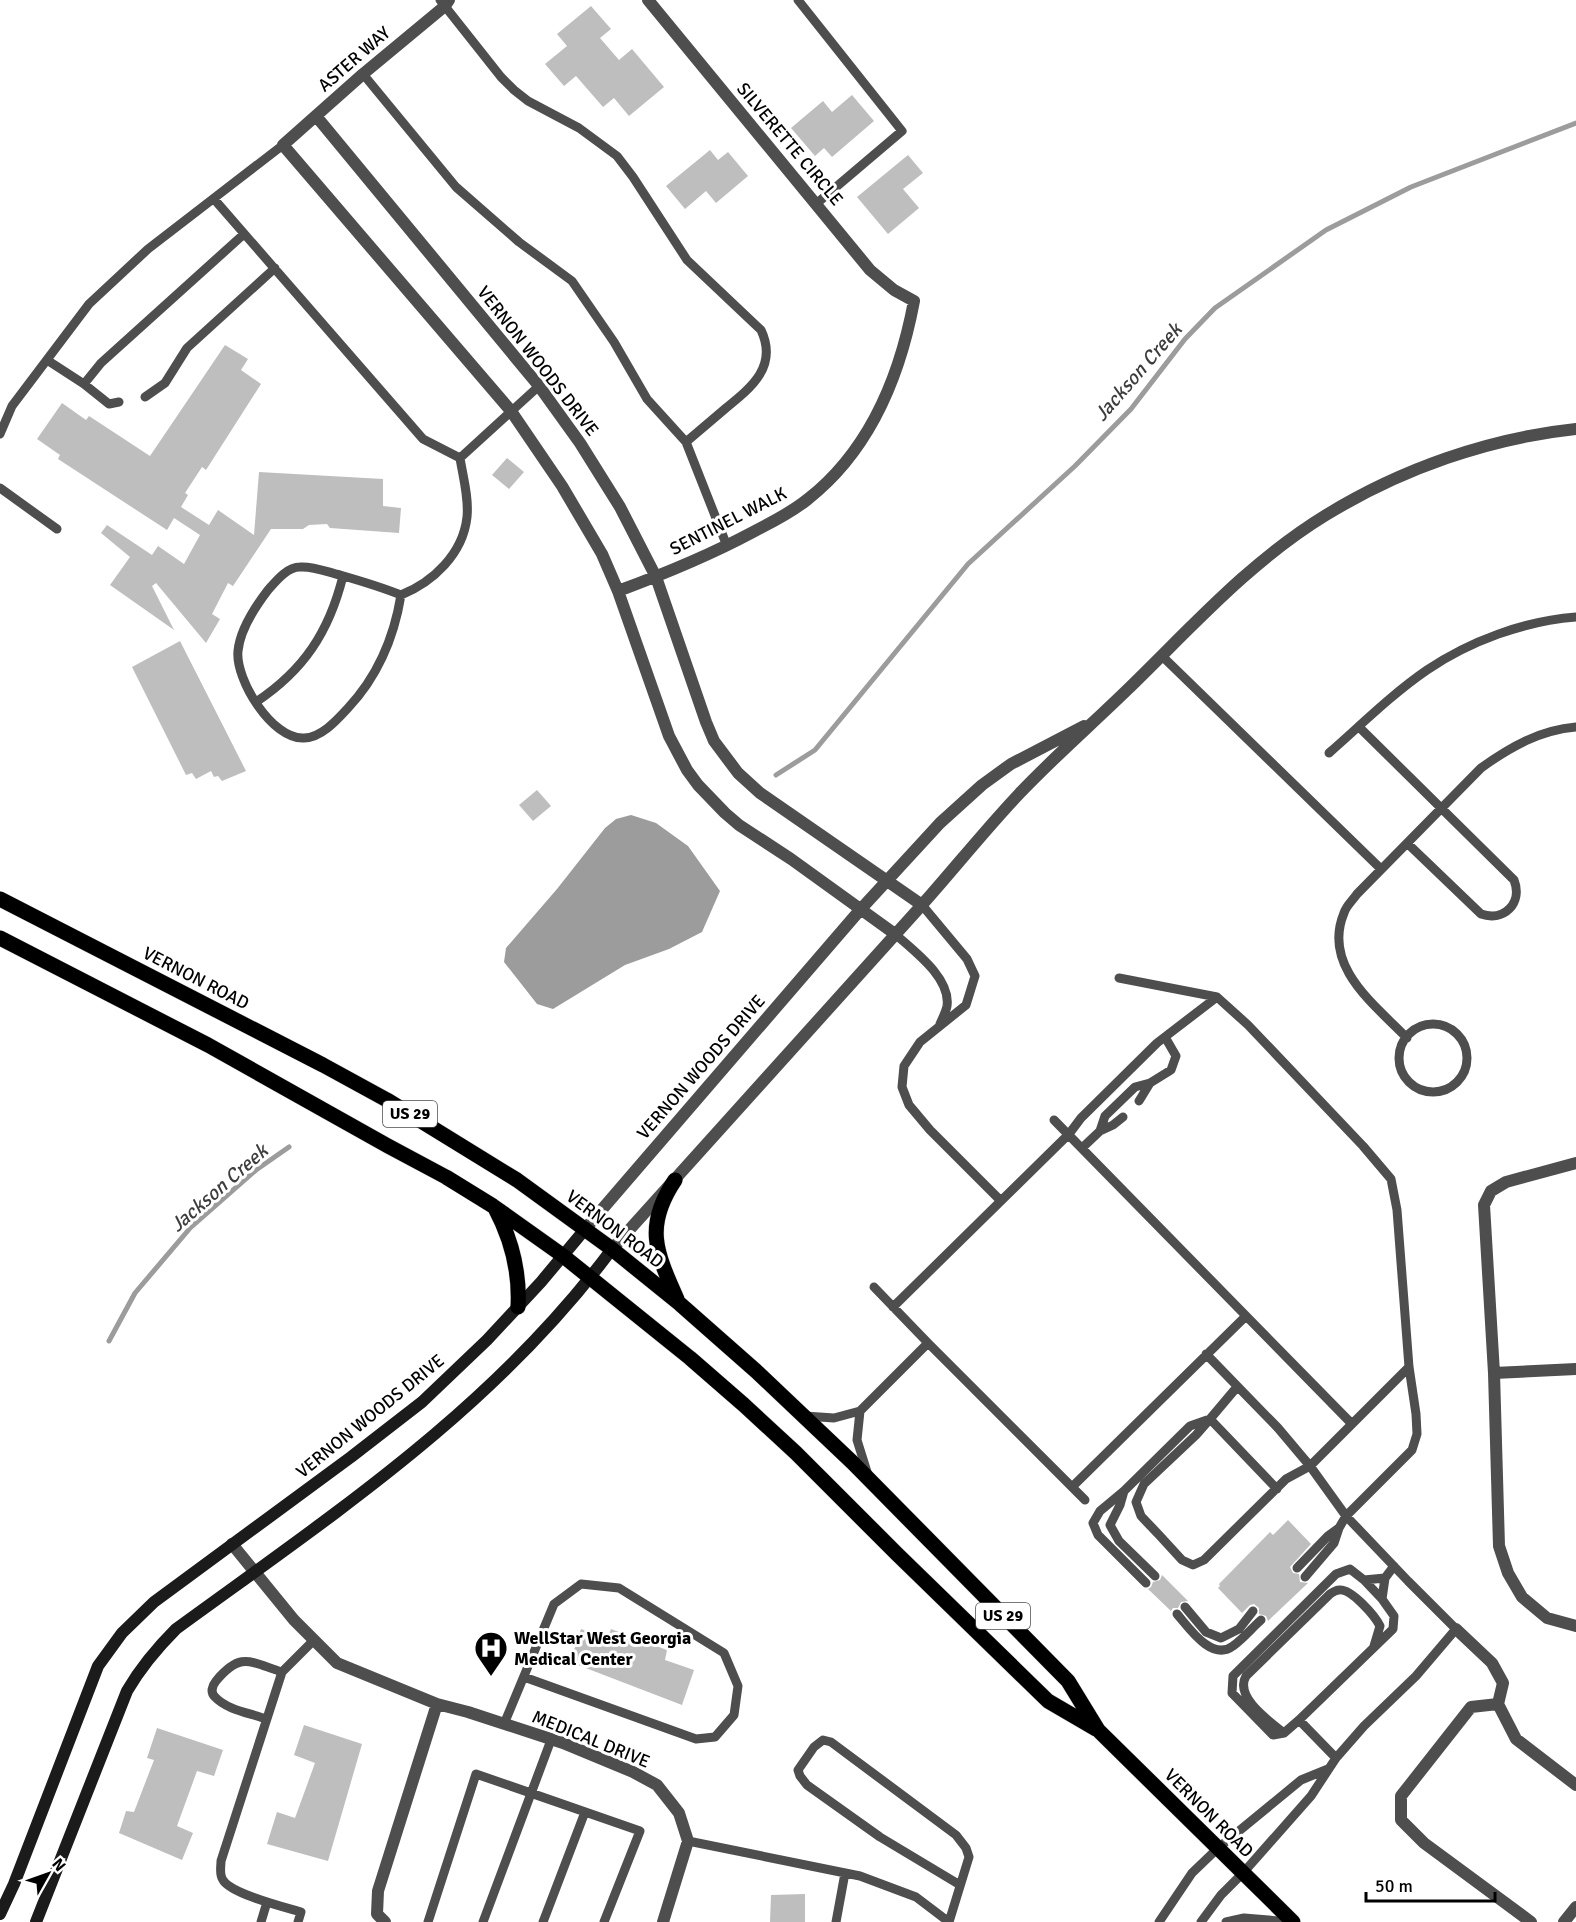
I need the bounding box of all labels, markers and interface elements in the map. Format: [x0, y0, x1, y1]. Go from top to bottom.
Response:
street label: ASTER WAY [313, 22, 395, 96]
street label: SILVERETTE CIRCLE [732, 78, 848, 210]
street label: VERNON WOODS DRIVE [473, 282, 603, 440]
water label: Jackson Creek [1089, 316, 1189, 426]
street label: SENTINEL WALK [666, 482, 790, 560]
street label: VERNON ROAD [139, 942, 253, 1014]
street label: VERNON WOODS DRIVE [632, 990, 770, 1144]
road number: US 29 [383, 1101, 437, 1127]
water label: Jackson Creek [165, 1137, 275, 1237]
street label: VERNON ROAD [562, 1185, 668, 1273]
street label: VERNON WOODS DRIVE [291, 1349, 449, 1483]
road number: US 29 [976, 1603, 1030, 1629]
place label: WellStar West Georgia Medical Center [514, 1627, 691, 1670]
hospital icon: WellStar West Georgia Medical Center [473, 1630, 509, 1677]
street label: MEDICAL DRIVE [529, 1705, 653, 1773]
street label: VERNON ROAD [1160, 1764, 1258, 1862]
north arrow [18, 1844, 78, 1904]
text: N [47, 1854, 70, 1876]
scale bar [1366, 1865, 1495, 1903]
text: 50 m [1375, 1875, 1413, 1897]

